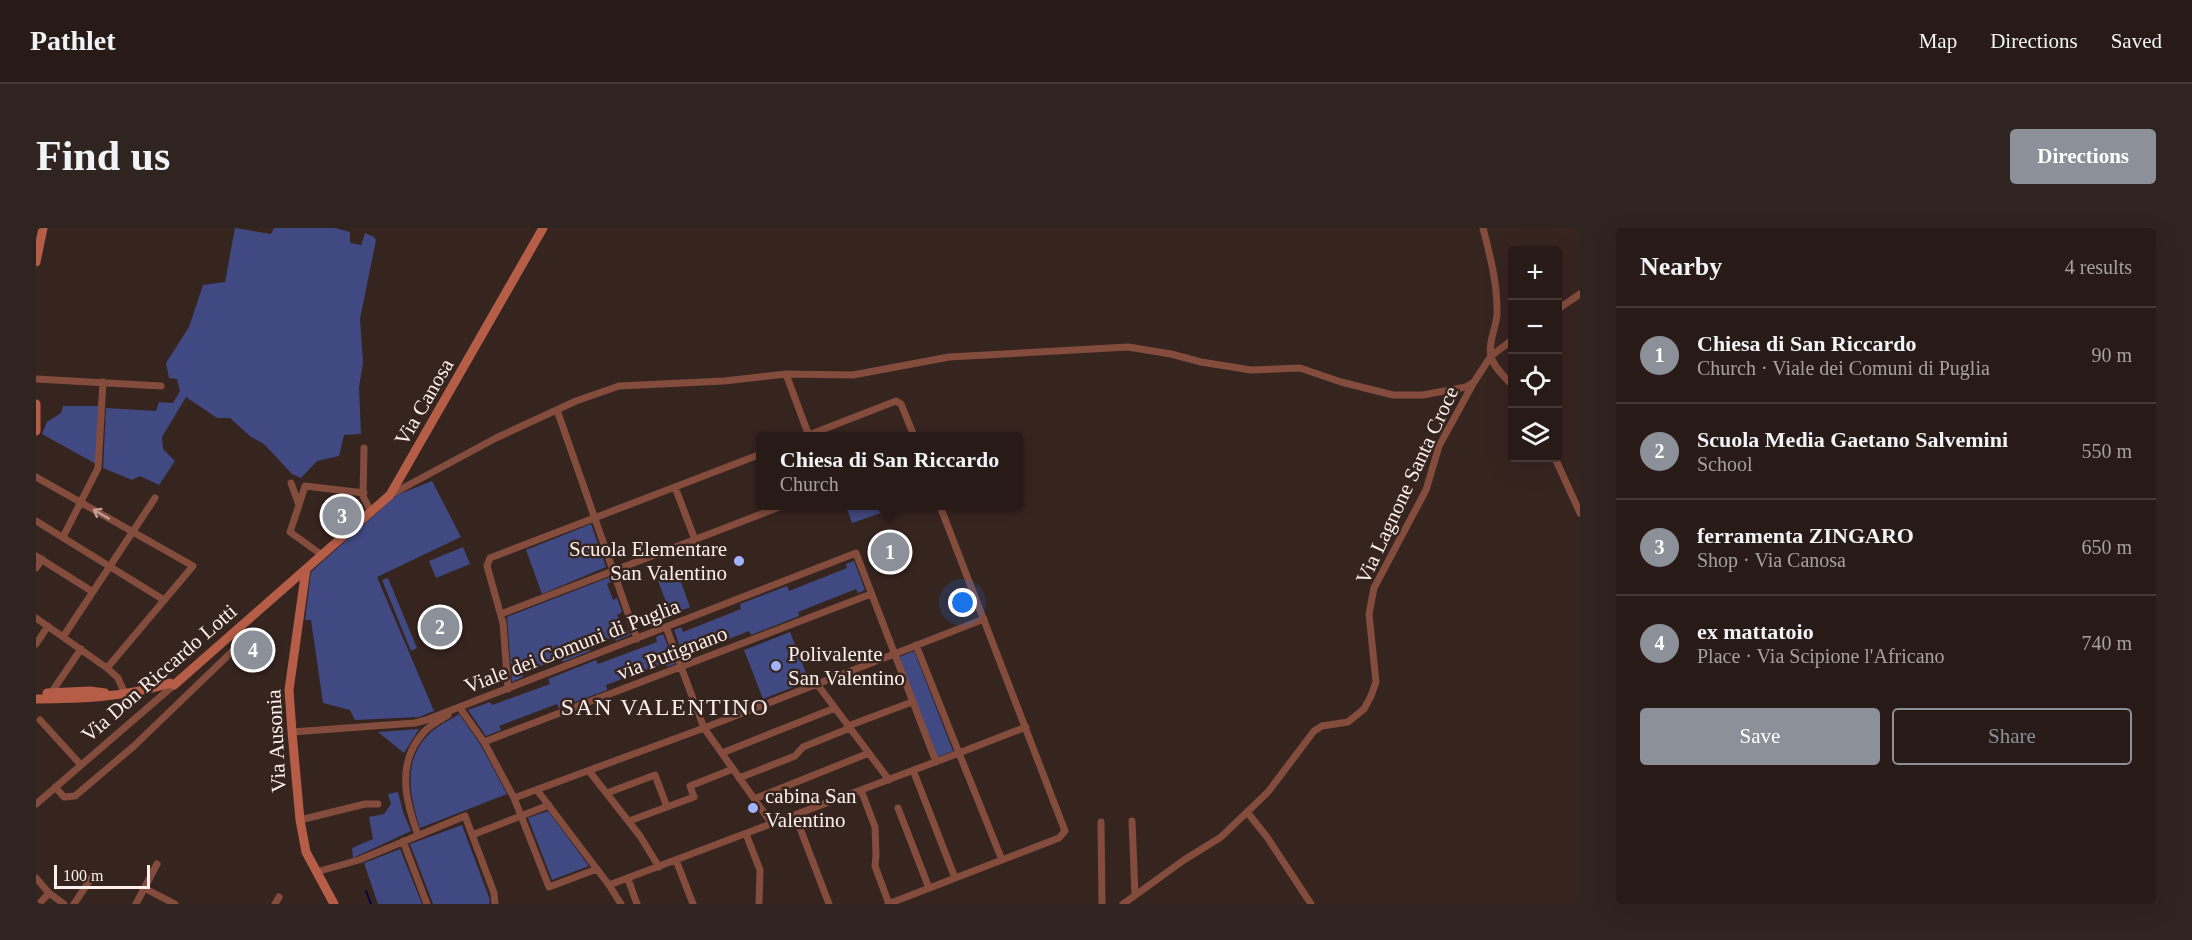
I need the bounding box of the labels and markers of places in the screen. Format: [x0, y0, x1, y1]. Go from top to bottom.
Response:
pin: 3 [322, 494, 362, 538]
pin: 1 [870, 530, 910, 574]
place label: Scuola Elementare San Valentino [569, 537, 727, 585]
marker: Scuola Elementare San Valentino [732, 554, 746, 568]
pin: 2 [420, 604, 460, 650]
pin: 4 [234, 628, 272, 672]
place label: Polivalente San Valentino [788, 642, 905, 690]
marker: Polivalente San Valentino [769, 659, 783, 673]
place label: cabina San Valentino [765, 784, 857, 832]
marker: cabina San Valentino [746, 801, 760, 815]

